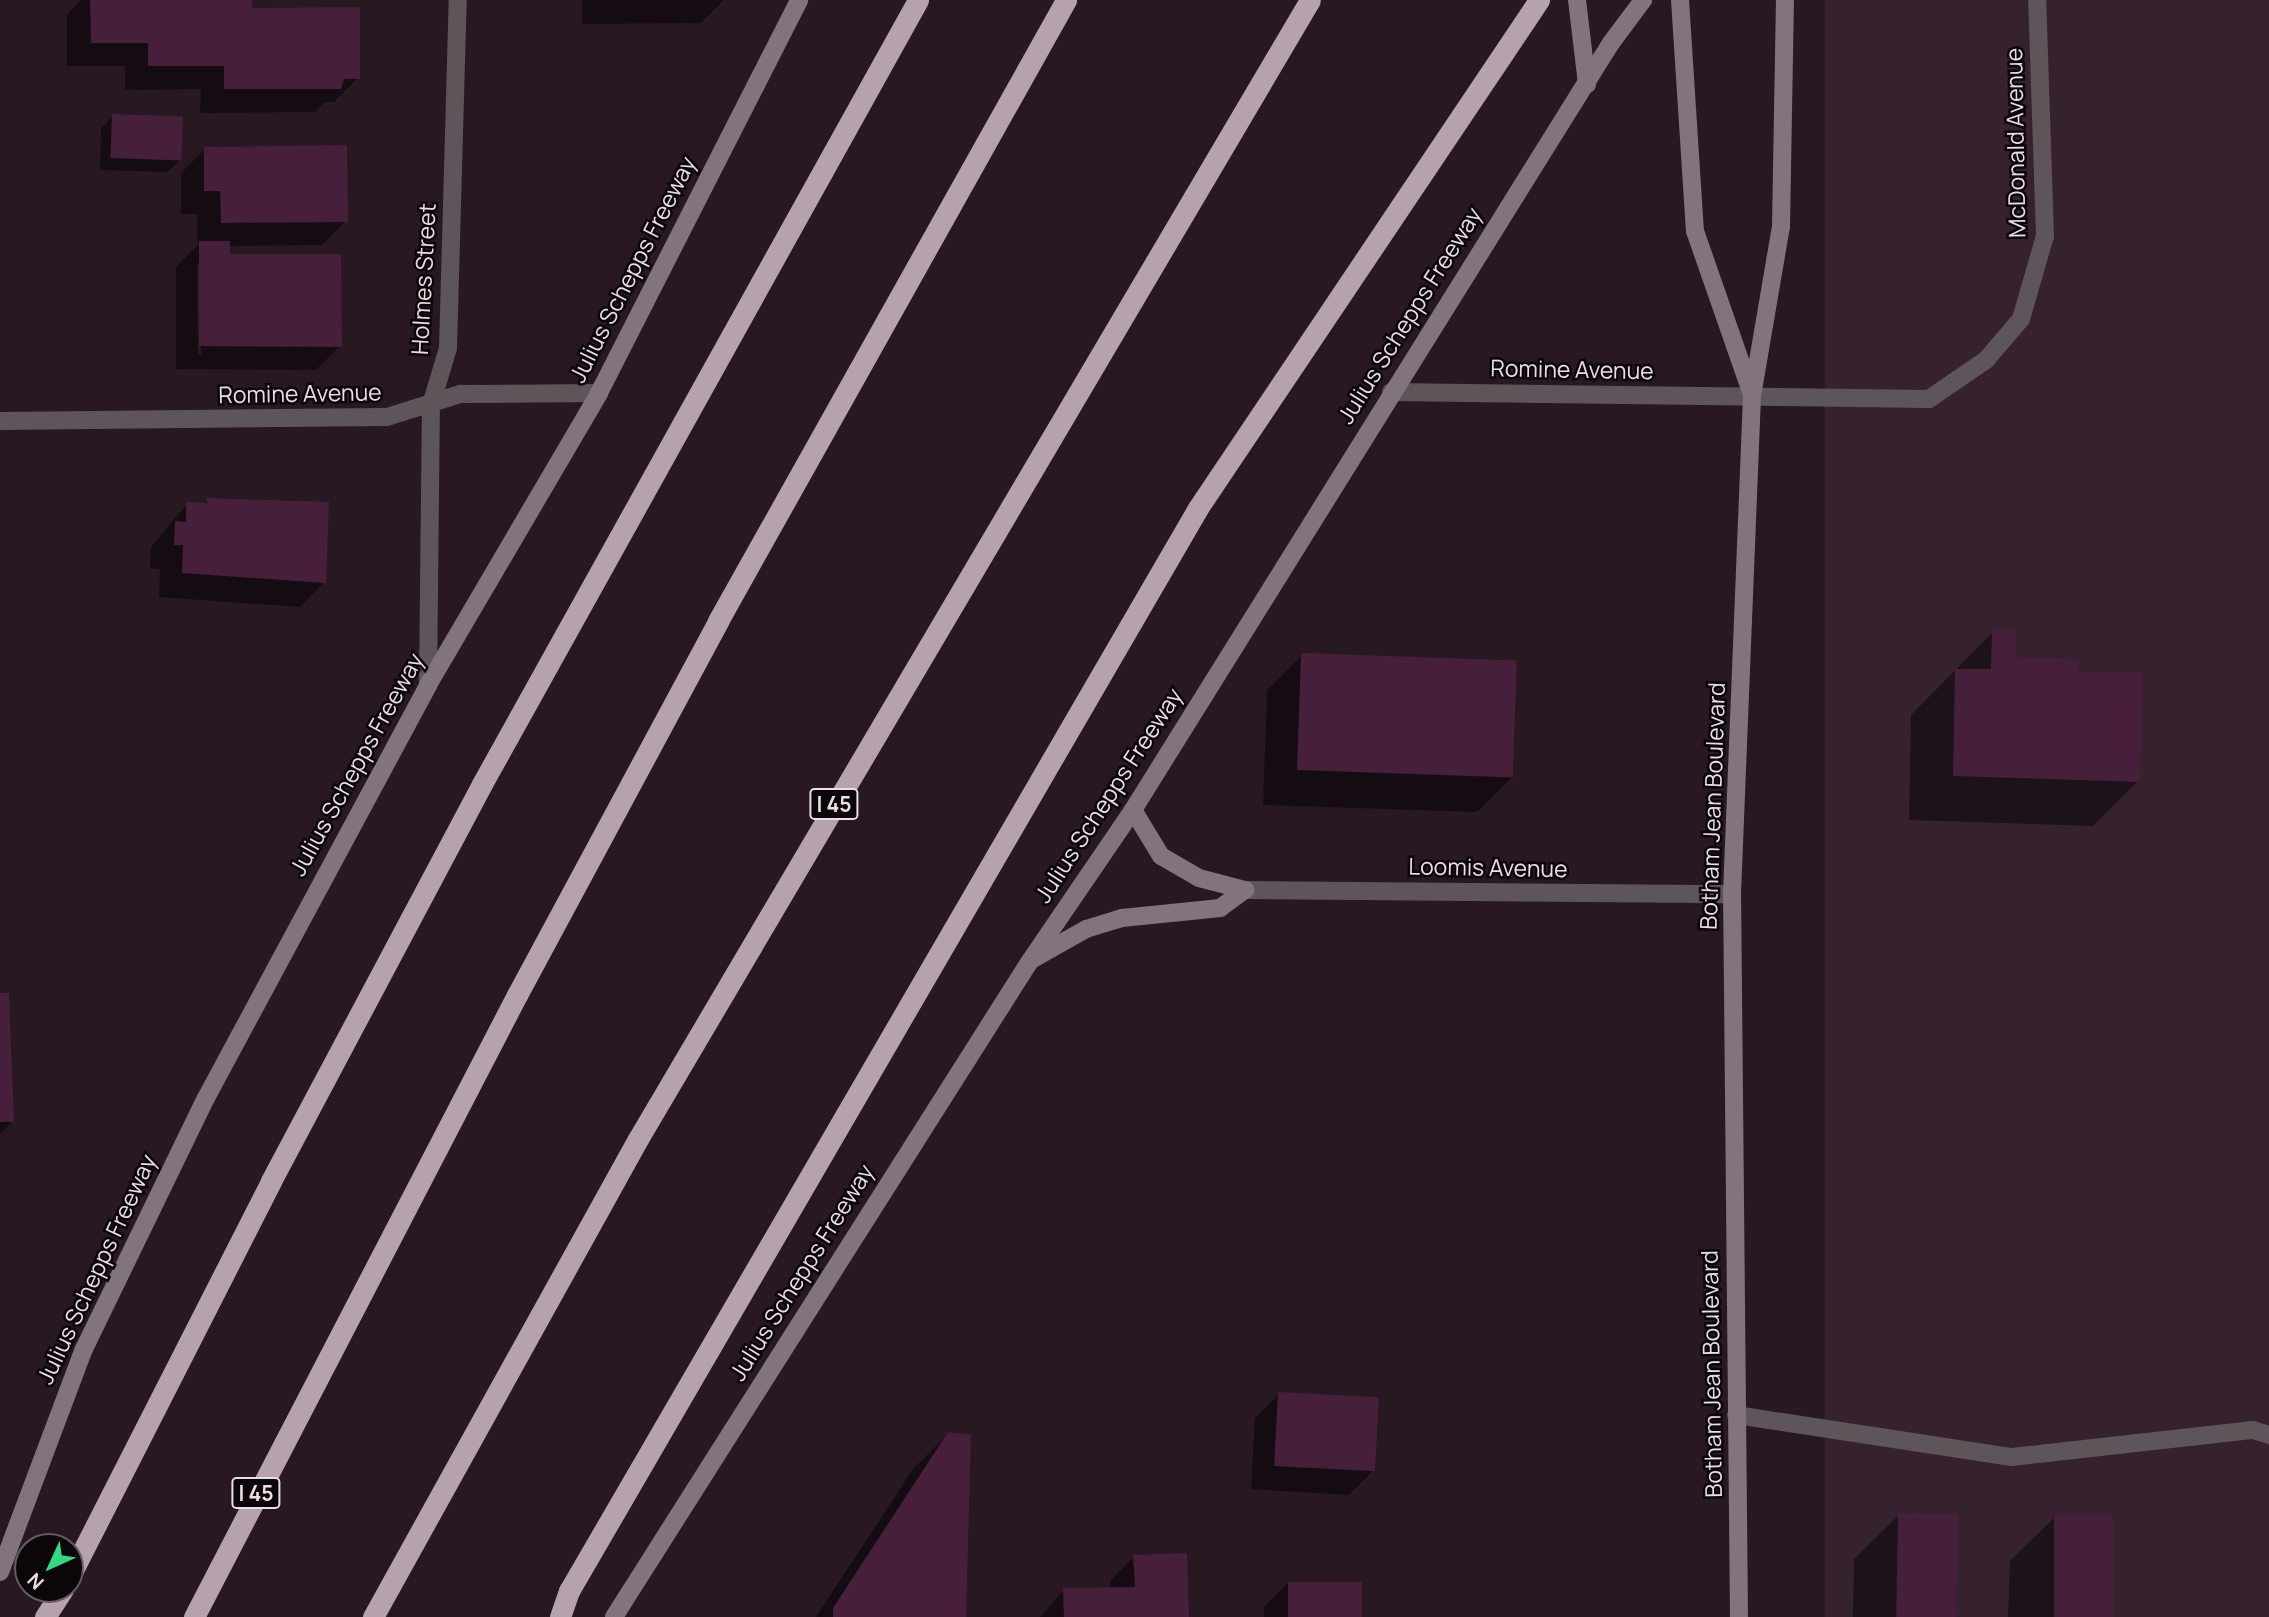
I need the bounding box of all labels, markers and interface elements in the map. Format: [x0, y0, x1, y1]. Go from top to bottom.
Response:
street label: McDonald Avenue [2000, 48, 2030, 238]
street label: Julius Schepps Freeway [563, 151, 701, 387]
street label: Holmes Street [405, 202, 441, 356]
street label: Julius Schepps Freeway [1331, 202, 1487, 428]
street label: Romine Avenue [1490, 354, 1654, 384]
street label: Romine Avenue [218, 378, 382, 408]
street label: Julius Schepps Freeway [283, 648, 429, 880]
street label: Botham Jean Boulevard [1694, 682, 1730, 930]
street label: Julius Schepps Freeway [1028, 683, 1188, 907]
road number: I 45 [808, 786, 860, 822]
street label: Loomis Avenue [1408, 852, 1568, 882]
street label: Julius Schepps Freeway [31, 1150, 161, 1388]
street label: Julius Schepps Freeway [723, 1159, 879, 1385]
street label: Botham Jean Boulevard [1695, 1250, 1727, 1498]
road number: I 45 [230, 1476, 282, 1510]
north arrow [14, 1533, 84, 1603]
text: N [22, 1567, 50, 1595]

